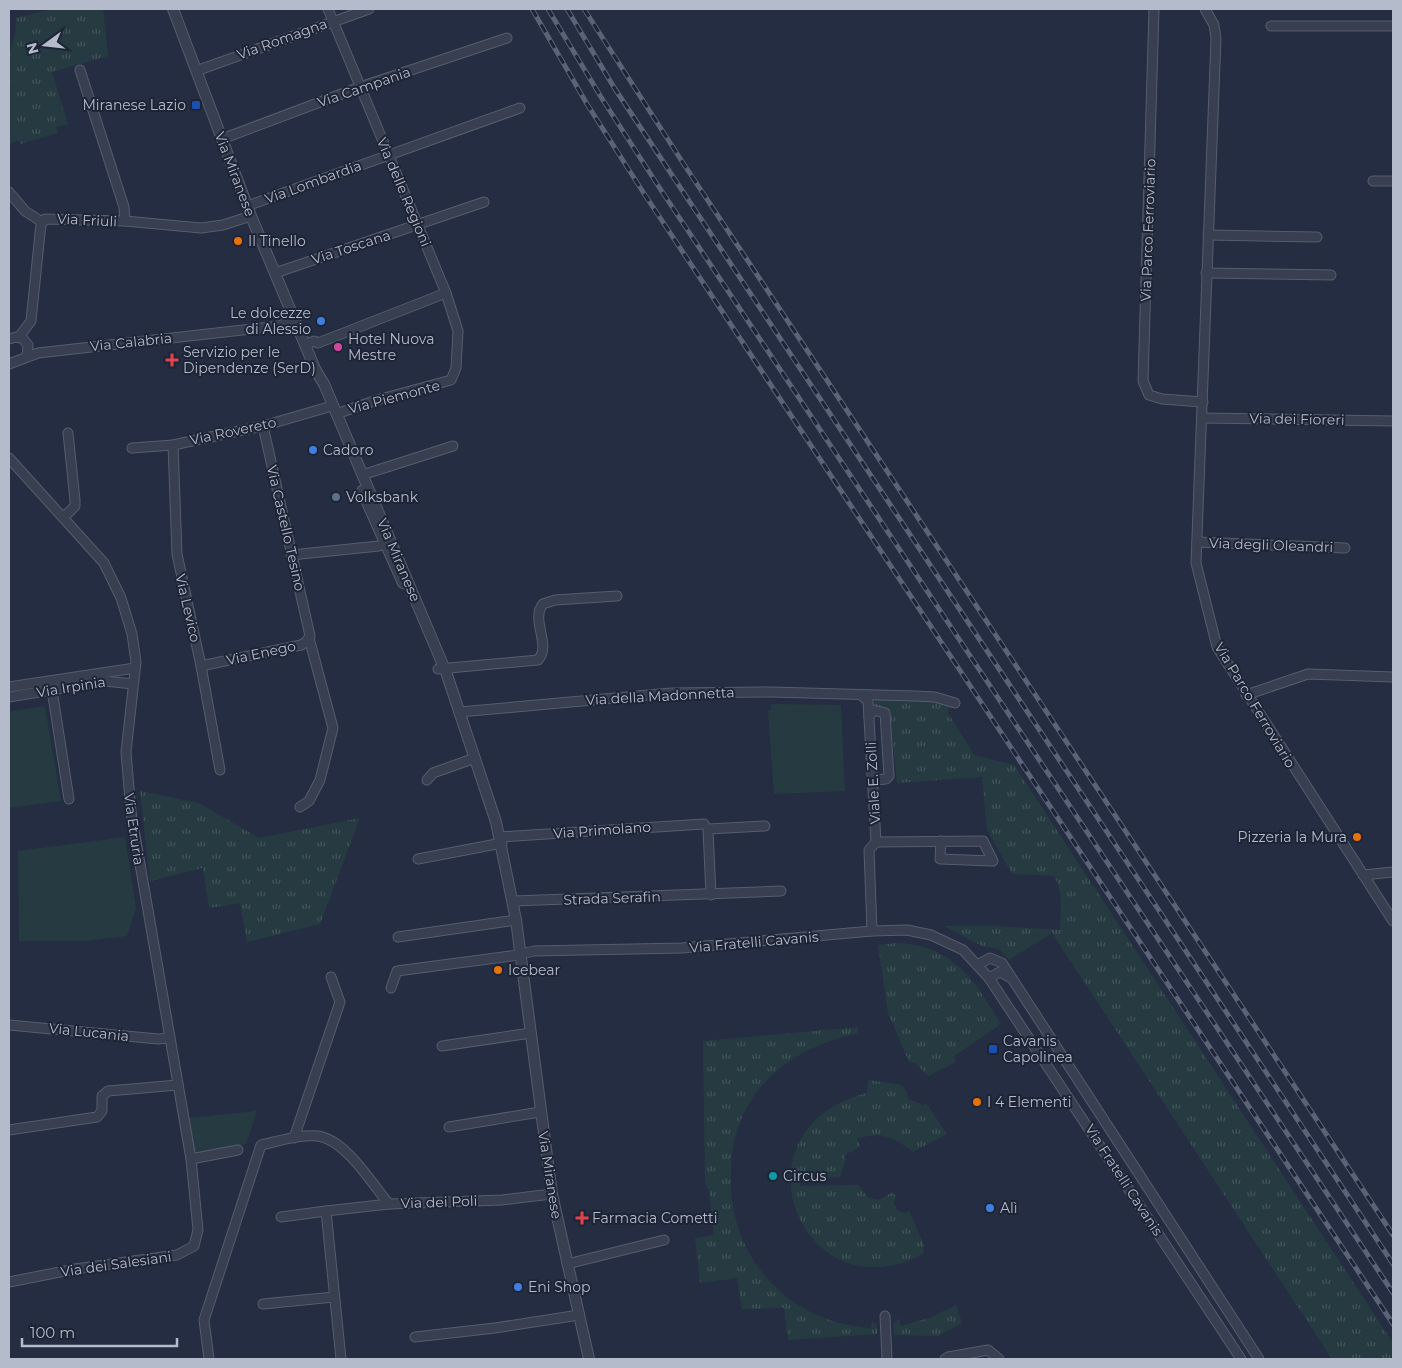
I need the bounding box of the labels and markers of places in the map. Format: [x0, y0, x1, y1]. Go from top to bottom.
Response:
place label: Miranese Lazio [82, 96, 186, 114]
marker: Miranese Lazio [190, 99, 202, 111]
place label: Il Tinello [248, 232, 306, 250]
marker: Il Tinello [232, 235, 244, 247]
place label: Le dolcezze di Alessio [230, 304, 311, 338]
marker: Le dolcezze di Alessio [315, 315, 327, 327]
place label: Hotel Nuova Mestre [348, 330, 434, 364]
marker: Hotel Nuova Mestre [332, 341, 344, 353]
place label: Servizio per le Dipendenze (SerD) [183, 343, 316, 377]
marker: Servizio per le Dipendenze (SerD) [165, 353, 179, 367]
place label: Cadoro [323, 441, 374, 459]
marker: Cadoro [307, 444, 319, 456]
place label: Volksbank [346, 488, 419, 506]
marker: Volksbank [330, 491, 342, 503]
place label: Pizzeria la Mura [1238, 828, 1347, 846]
marker: Pizzeria la Mura [1351, 831, 1363, 843]
place label: Icebear [508, 961, 560, 979]
marker: Icebear [492, 964, 504, 976]
place label: Cavanis Capolinea [1003, 1032, 1073, 1066]
marker: Cavanis Capolinea [987, 1043, 999, 1055]
place label: I 4 Elementi [987, 1093, 1072, 1111]
marker: I 4 Elementi [971, 1096, 983, 1108]
place label: Circus [783, 1167, 826, 1185]
marker: Circus [767, 1170, 779, 1182]
place label: Alì [1000, 1199, 1018, 1217]
marker: Alì [984, 1202, 996, 1214]
place label: Farmacia Cometti [592, 1209, 718, 1227]
marker: Farmacia Cometti [576, 1212, 588, 1224]
place label: Eni Shop [528, 1278, 591, 1296]
marker: Eni Shop [512, 1281, 524, 1293]

